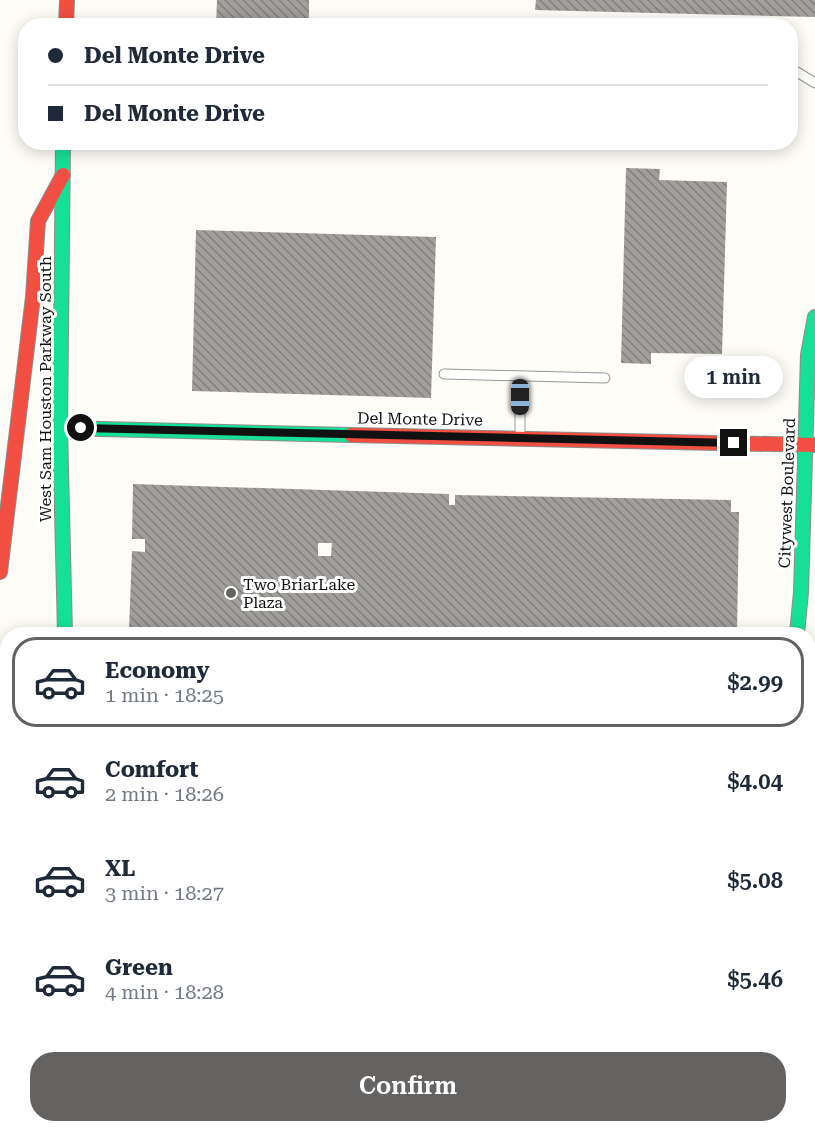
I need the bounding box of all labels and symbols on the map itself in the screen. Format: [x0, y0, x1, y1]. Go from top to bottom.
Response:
street label: West Sam Houston Parkway South [36, 256, 55, 522]
callout: 1 min [684, 356, 783, 398]
car [511, 379, 529, 415]
street label: Del Monte Drive [357, 408, 483, 430]
route start [67, 414, 94, 441]
street label: Citywest Boulevard [775, 417, 799, 569]
route end [720, 429, 747, 456]
place label: Two BriarLake Plaza [243, 575, 356, 612]
marker: Two BriarLake Plaza [224, 586, 238, 600]

